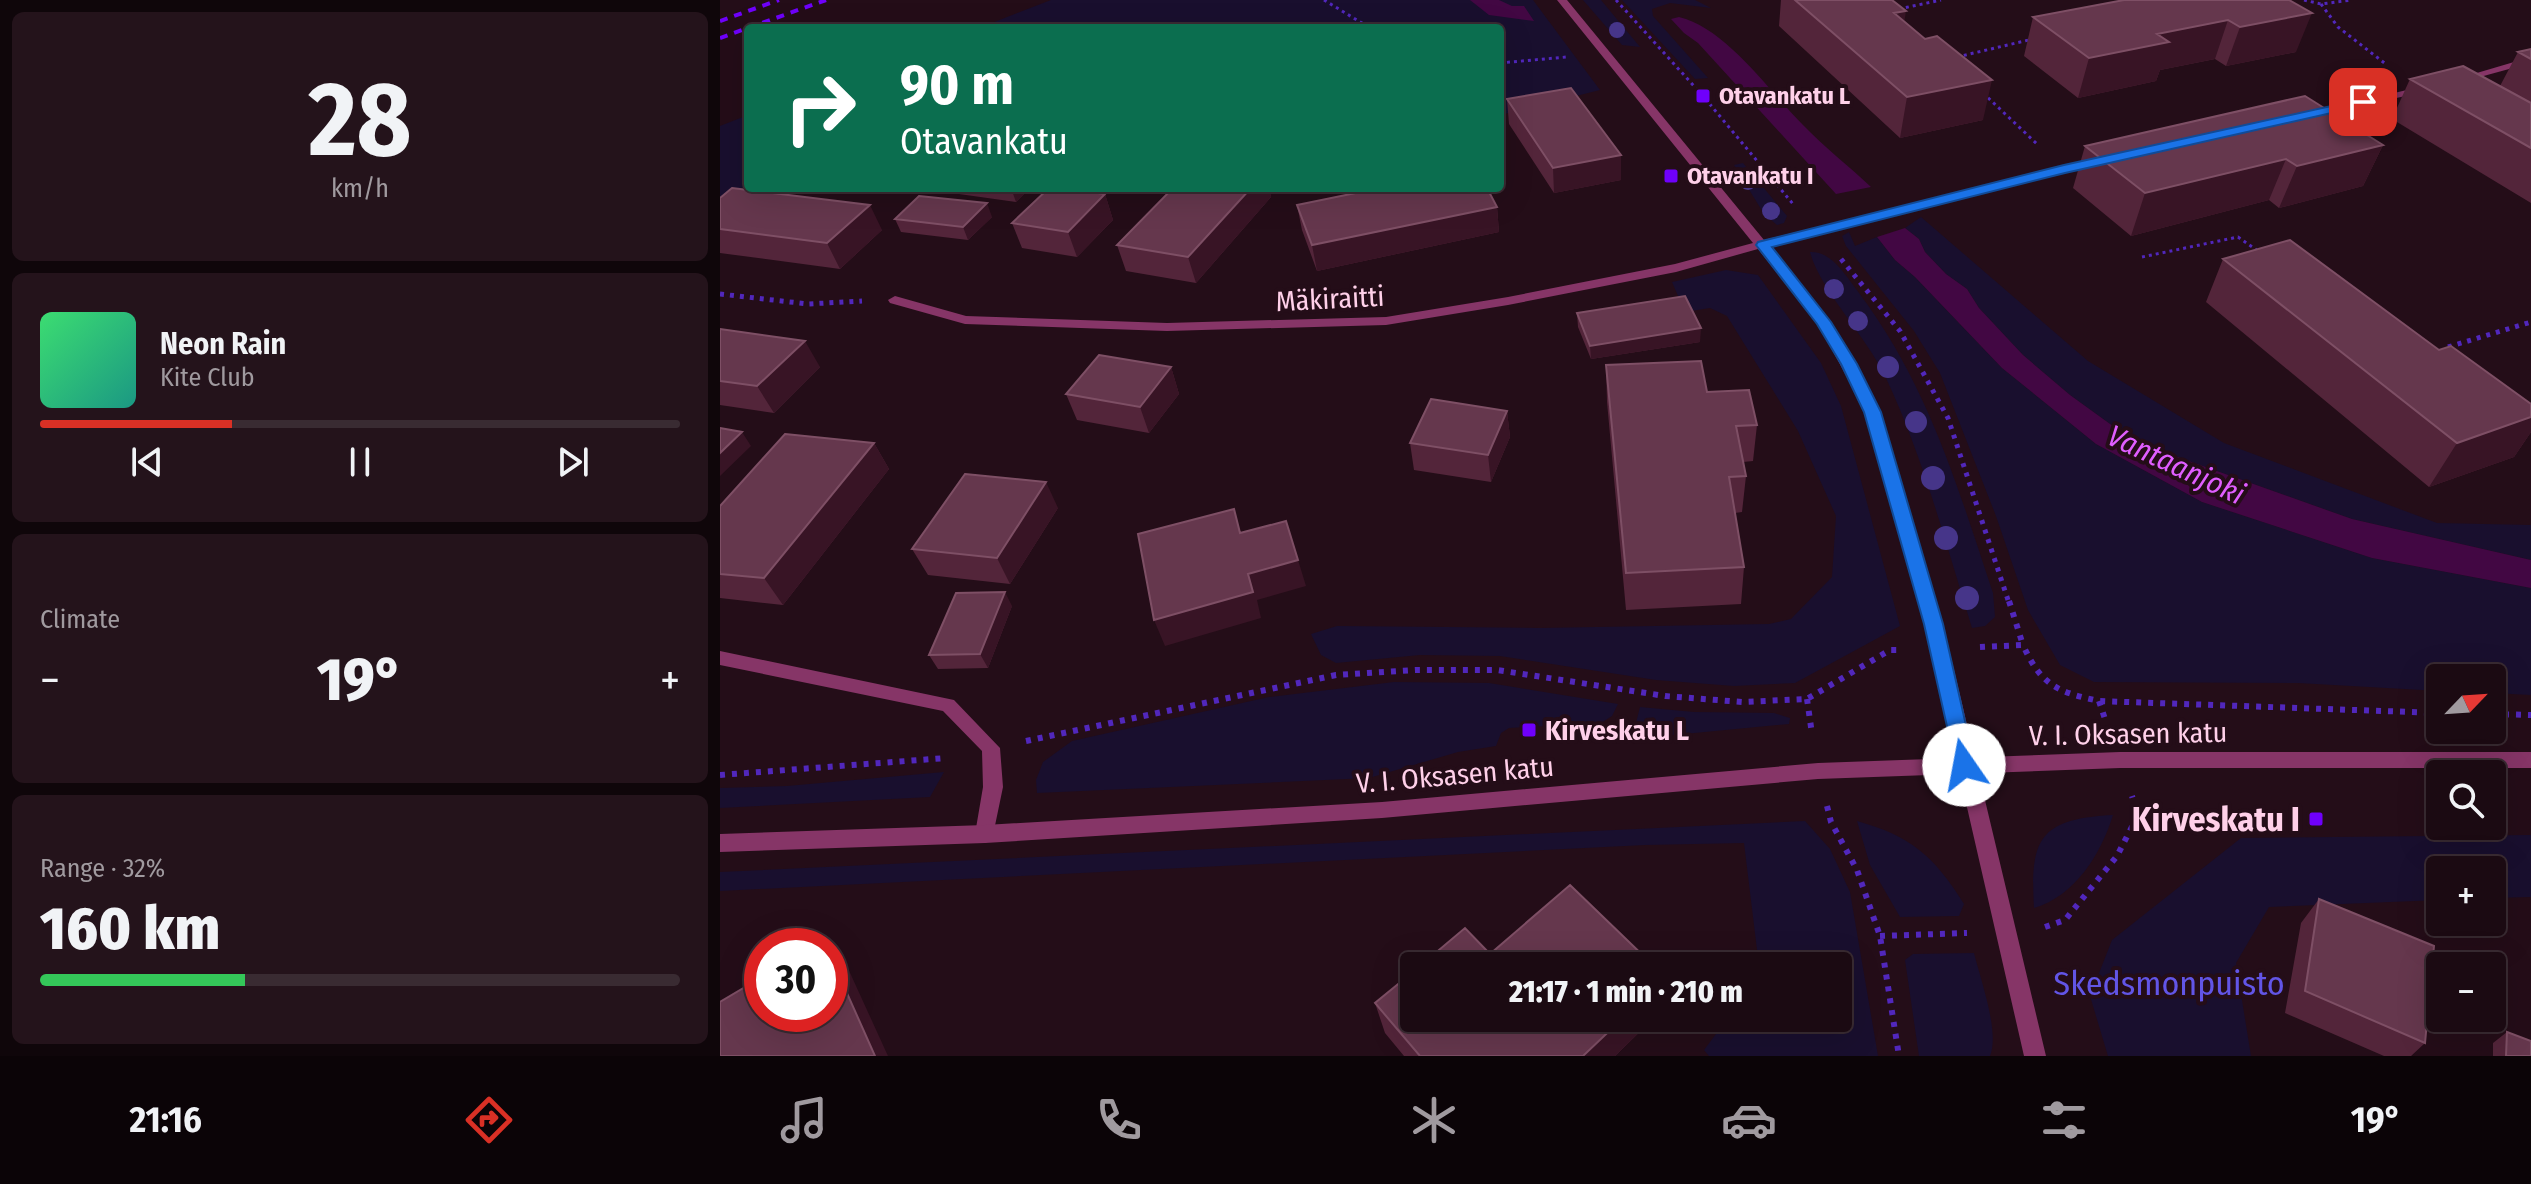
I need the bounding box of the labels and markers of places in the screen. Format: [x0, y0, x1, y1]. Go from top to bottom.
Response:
pin [2329, 68, 2397, 136]
place label: Otavankatu L [1719, 82, 1850, 110]
marker: Otavankatu L [1694, 87, 1712, 105]
place label: Otavankatu I [1687, 162, 1813, 190]
marker: Otavankatu I [1662, 167, 1680, 185]
place label: Kirveskatu L [1545, 714, 1689, 747]
marker: Kirveskatu L [1520, 721, 1538, 739]
place label: Kirveskatu I [2132, 799, 2300, 840]
marker: Kirveskatu I [2307, 810, 2325, 828]

